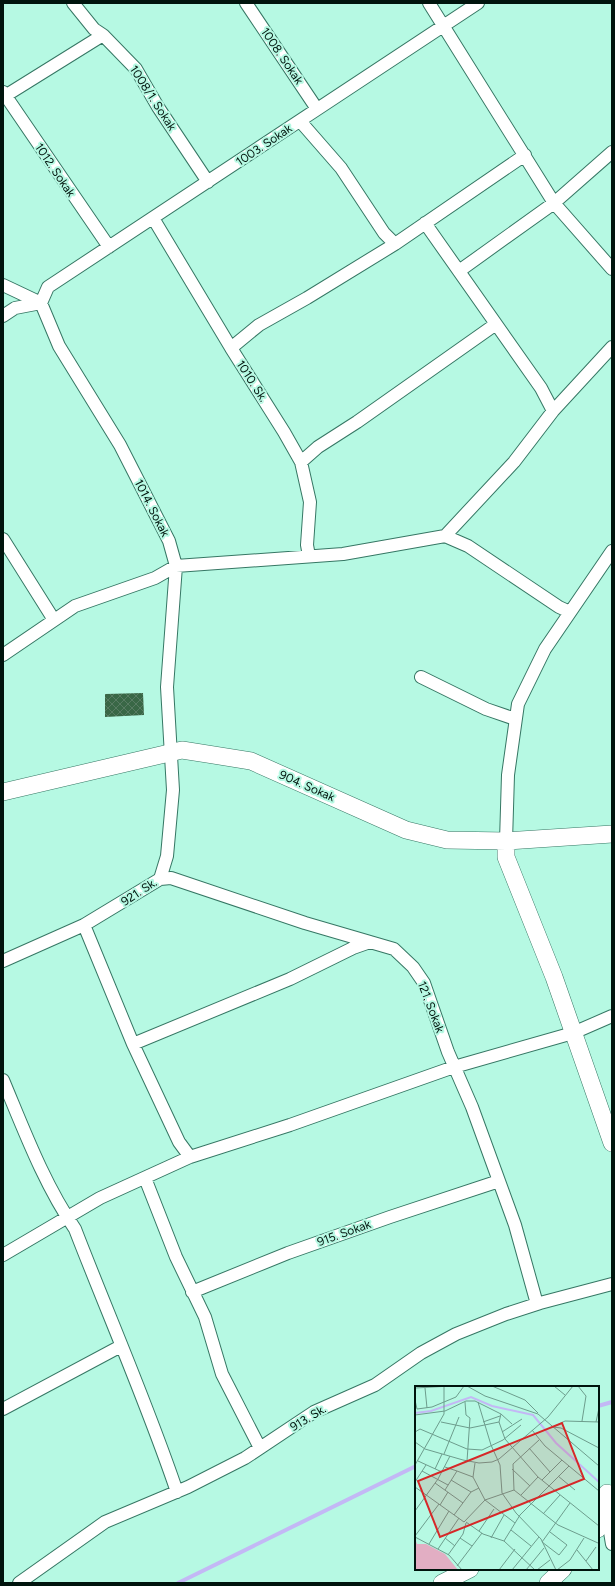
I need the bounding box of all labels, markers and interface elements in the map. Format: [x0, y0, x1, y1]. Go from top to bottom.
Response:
street label: 1008. Sokak [258, 25, 306, 87]
street label: 1008/1. Sokak [127, 63, 179, 133]
street label: 1003. Sokak [233, 121, 295, 169]
street label: 1012. Sokak [32, 140, 78, 200]
street label: 1010. Sk. [233, 358, 271, 404]
street label: 1014. Sokak [132, 477, 172, 539]
street label: 904. Sokak [277, 768, 337, 805]
street label: 921. Sk. [119, 875, 159, 909]
street label: 121. Sokak [415, 979, 447, 1035]
street label: 915. Sokak [315, 1217, 373, 1249]
inset map [415, 1386, 599, 1570]
street label: 913. Sk. [287, 1402, 329, 1434]

